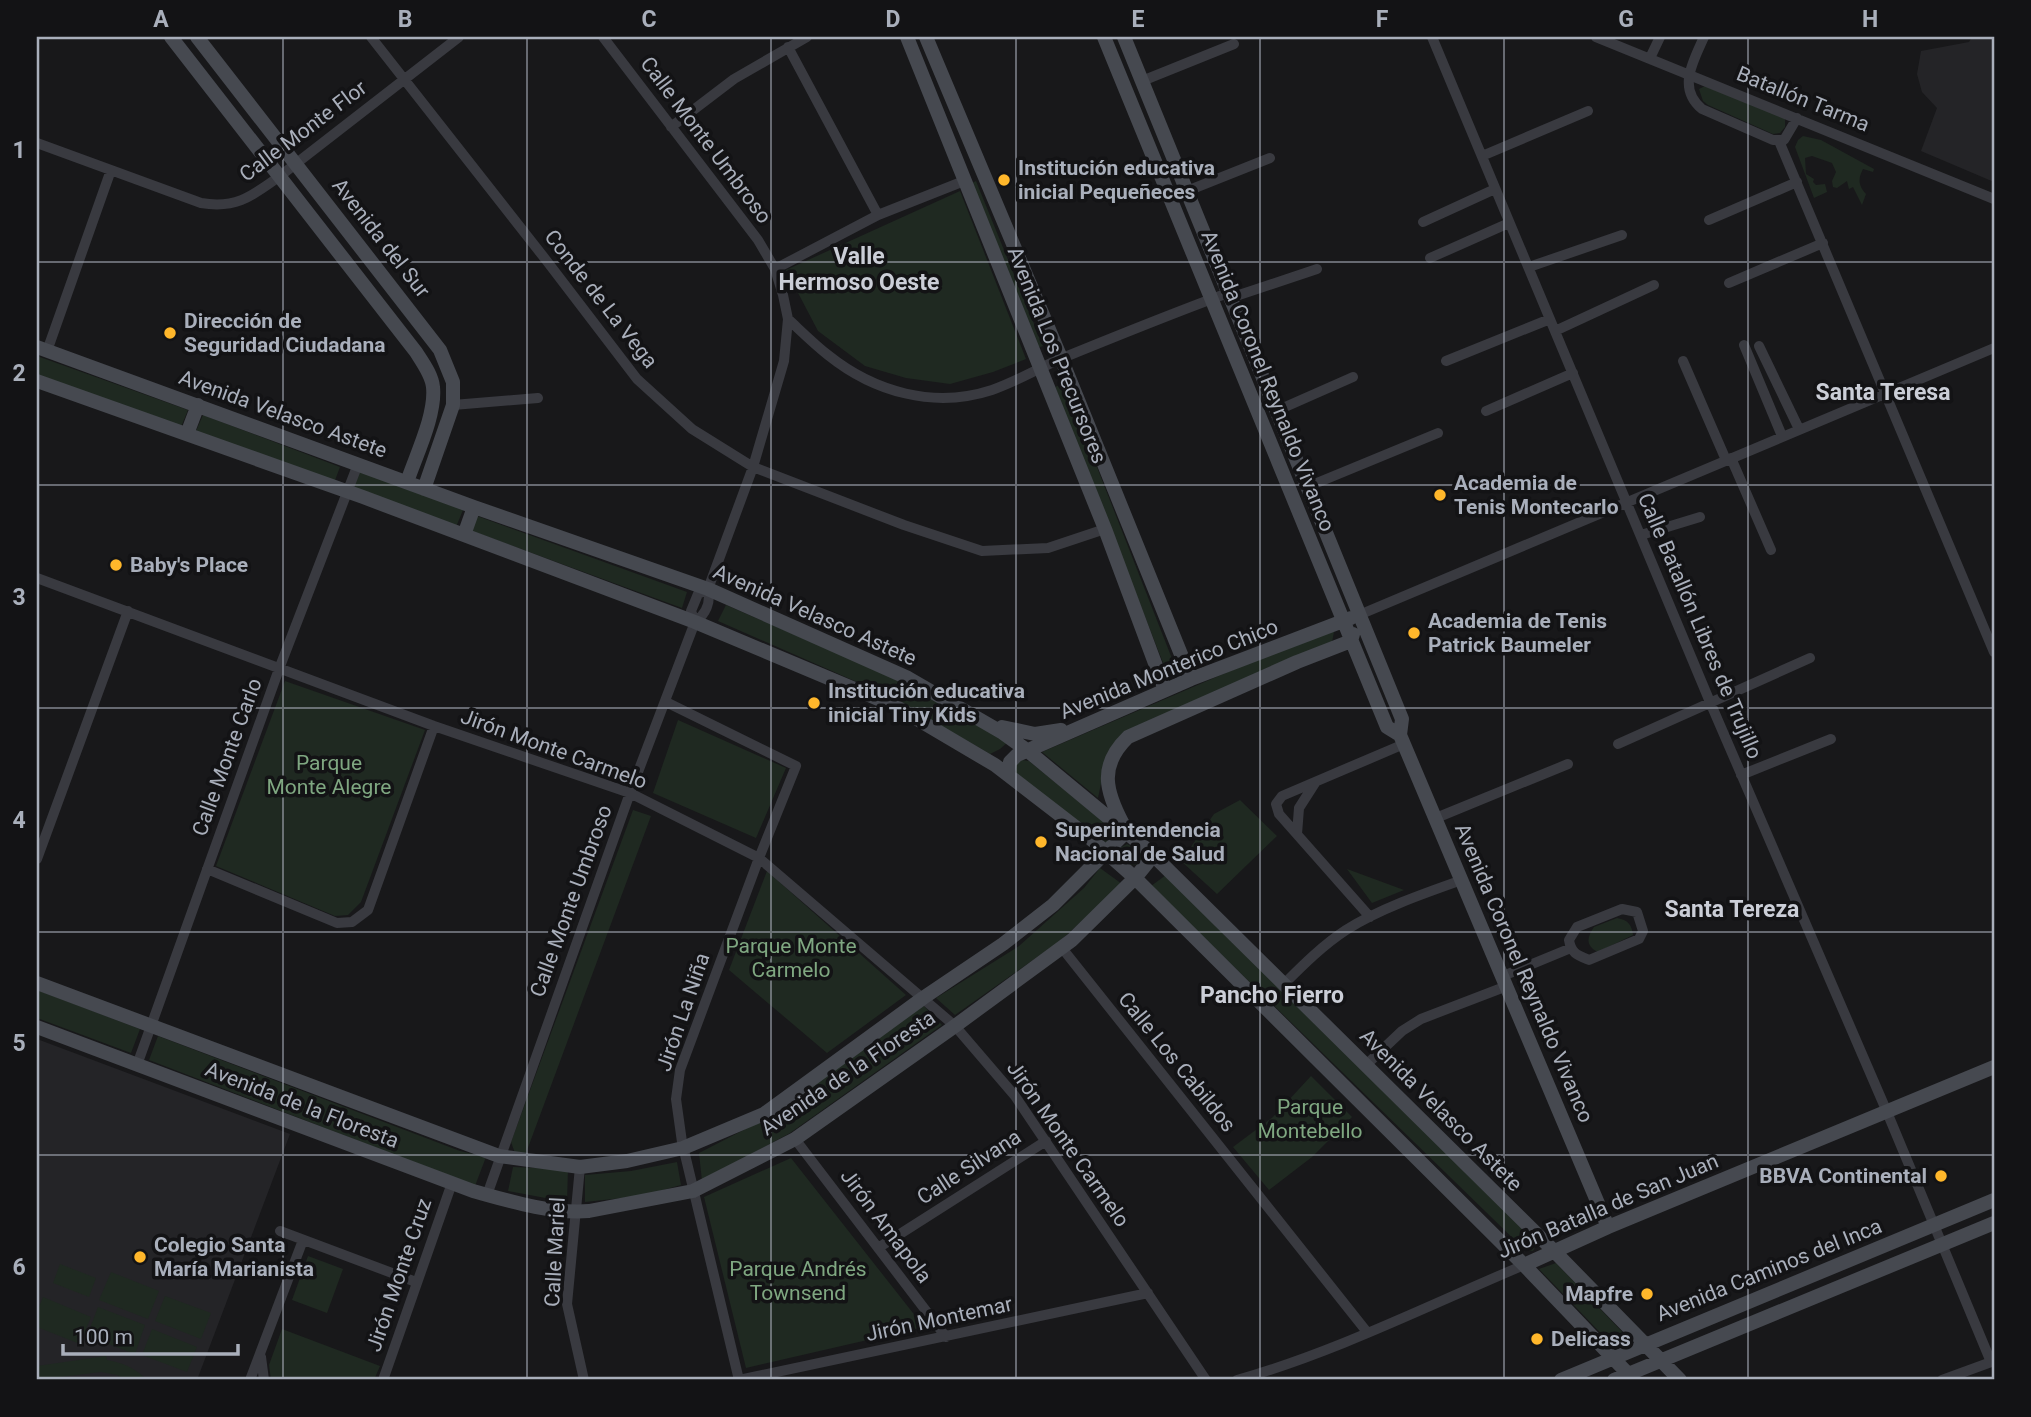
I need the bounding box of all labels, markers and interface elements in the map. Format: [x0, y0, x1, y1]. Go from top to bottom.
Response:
text: A [153, 6, 169, 33]
text: B [398, 6, 412, 33]
text: C [641, 6, 657, 33]
text: D [886, 6, 900, 33]
text: E [1132, 6, 1145, 33]
text: F [1376, 6, 1389, 33]
text: G [1618, 6, 1634, 33]
text: H [1862, 6, 1878, 33]
street label: Calle Monte Umbroso [636, 52, 776, 228]
street label: Batallón Tarma [1733, 61, 1873, 137]
street label: Calle Monte Flor [235, 76, 371, 186]
text: 1 [12, 137, 26, 164]
place label: Institución educativa inicial Pequeñeces [1018, 156, 1215, 204]
marker: Institución educativa inicial Pequeñeces [996, 172, 1012, 188]
street label: Avenida del Sur [327, 174, 435, 302]
street label: Conde de La Vega [540, 225, 662, 373]
street label: Avenida Coronel Reynaldo Vivanco [1196, 227, 1340, 535]
district label: Valle Hermoso Oeste [779, 243, 939, 296]
street label: Avenida Los Precursores [1002, 243, 1112, 467]
place label: Dirección de Seguridad Ciudadana [184, 309, 386, 357]
marker: Dirección de Seguridad Ciudadana [162, 325, 178, 341]
text: 2 [12, 360, 26, 387]
street label: Avenida Velasco Astete [176, 365, 390, 463]
district label: Santa Teresa [1816, 379, 1950, 406]
place label: Academia de Tenis Montecarlo [1454, 471, 1619, 519]
marker: Academia de Tenis Montecarlo [1432, 487, 1448, 503]
street label: Calle Batallón Libres de Trujillo [1633, 490, 1767, 762]
place label: Baby's Place [130, 553, 248, 577]
marker: Baby's Place [108, 557, 124, 573]
street label: Avenida Velasco Astete [710, 559, 920, 671]
text: 3 [12, 584, 26, 611]
place label: Academia de Tenis Patrick Baumeler [1428, 609, 1607, 657]
street label: Avenida Monterico Chico [1056, 614, 1282, 724]
marker: Academia de Tenis Patrick Baumeler [1406, 625, 1422, 641]
street label: Calle Monte Carlo [187, 675, 267, 839]
place label: Institución educativa inicial Tiny Kids [828, 679, 1025, 727]
marker: Institución educativa inicial Tiny Kids [806, 695, 822, 711]
street label: Jirón Monte Carmelo [458, 704, 650, 794]
park label: Parque Monte Alegre [267, 751, 391, 799]
street label: Calle Monte Umbroso [525, 802, 617, 1000]
text: 4 [12, 807, 26, 834]
place label: Superintendencia Nacional de Salud [1055, 818, 1225, 866]
street label: Avenida Coronel Reynaldo Vivanco [1450, 820, 1598, 1126]
marker: Superintendencia Nacional de Salud [1033, 834, 1049, 850]
district label: Santa Tereza [1665, 896, 1799, 923]
park label: Parque Monte Carmelo [725, 934, 857, 982]
street label: Jirón La Niña [652, 950, 714, 1074]
district label: Pancho Fierro [1200, 982, 1344, 1009]
street label: Calle Los Cabildos [1113, 987, 1241, 1137]
street label: Avenida de la Floresta [756, 1006, 940, 1140]
street label: Avenida Velasco Astete [1355, 1024, 1527, 1196]
text: 5 [12, 1030, 26, 1057]
street label: Avenida de la Floresta [202, 1057, 402, 1153]
street label: Jirón Monte Carmelo [1002, 1057, 1134, 1231]
park label: Parque Montebello [1257, 1095, 1363, 1143]
street label: Calle Silvana [913, 1125, 1025, 1209]
street label: Jirón Batalla de San Juan [1494, 1149, 1722, 1263]
street label: Jirón Amapola [835, 1164, 937, 1288]
place label: BBVA Continental [1759, 1164, 1927, 1188]
marker: BBVA Continental [1933, 1168, 1949, 1184]
street label: Jirón Monte Cruz [362, 1195, 436, 1355]
street label: Calle Mariel [540, 1197, 570, 1307]
street label: Avenida Caminos del Inca [1653, 1214, 1885, 1326]
place label: Colegio Santa María Marianista [154, 1233, 314, 1281]
marker: Colegio Santa María Marianista [132, 1249, 148, 1265]
text: 6 [12, 1254, 26, 1281]
park label: Parque Andrés Townsend [729, 1257, 867, 1305]
place label: Mapfre [1565, 1282, 1633, 1306]
marker: Mapfre [1639, 1286, 1655, 1302]
street label: Jirón Montemar [864, 1292, 1014, 1346]
scale bar [63, 1312, 238, 1356]
text: 100 m [74, 1325, 133, 1349]
place label: Delicass [1551, 1327, 1631, 1351]
marker: Delicass [1529, 1331, 1545, 1347]

